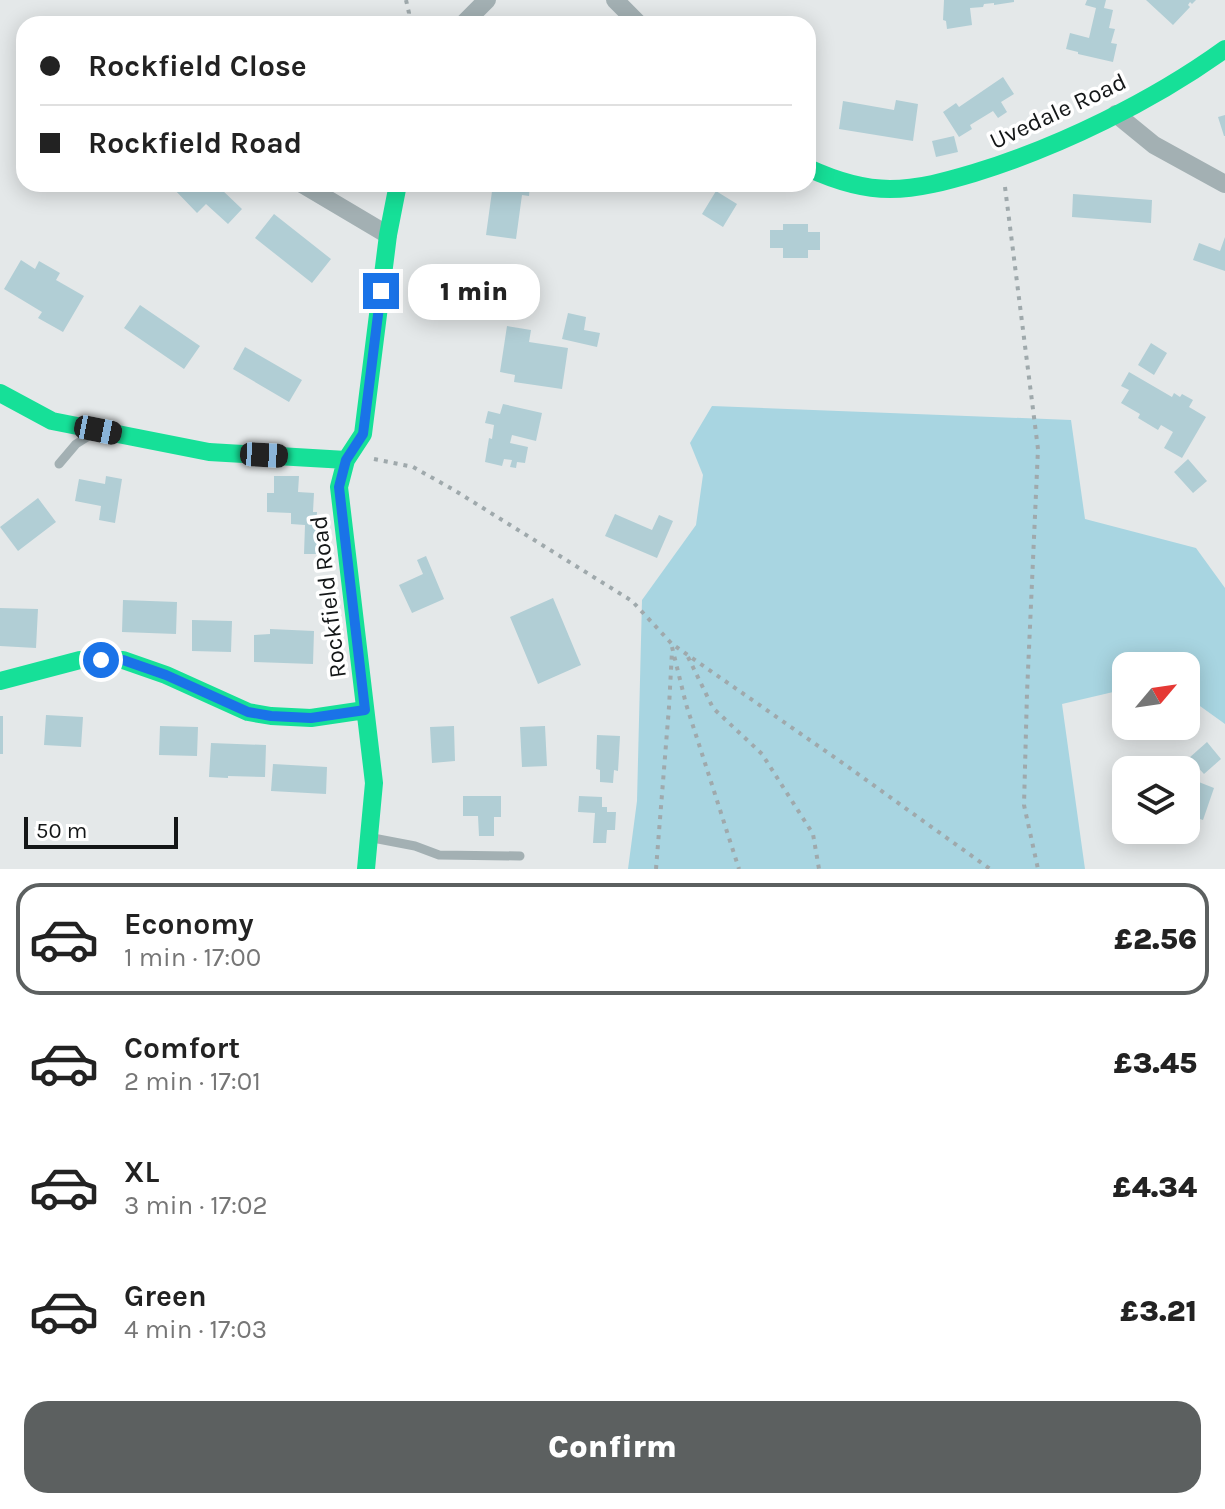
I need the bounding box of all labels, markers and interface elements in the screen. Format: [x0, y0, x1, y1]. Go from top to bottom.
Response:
text: Rockfield Close [88, 48, 307, 84]
street label: Uvedale Road [985, 67, 1131, 155]
text: Rockfield Road [88, 125, 302, 161]
callout: 1 min [409, 263, 541, 319]
route end [363, 273, 399, 309]
text: 1 min [440, 276, 508, 307]
car [72, 414, 124, 446]
car [239, 442, 289, 468]
street label: Rockfield Road [304, 514, 352, 680]
route start [83, 642, 119, 678]
north arrow [1112, 652, 1200, 740]
map controls [1112, 652, 1200, 844]
button: layers [1112, 756, 1200, 844]
scale bar [24, 813, 178, 849]
text: 50 m [36, 818, 87, 844]
icon: car [28, 903, 100, 975]
text: Economy [124, 906, 254, 942]
text: £2.56 [1114, 921, 1197, 957]
text: 1 min · 17:00 [124, 942, 261, 973]
icon: car [28, 1027, 100, 1099]
text: Comfort [124, 1030, 240, 1066]
text: £3.45 [1114, 1045, 1197, 1081]
text: 2 min · 17:01 [124, 1066, 261, 1097]
icon: car [28, 1151, 100, 1223]
text: XL [124, 1154, 159, 1190]
text: £4.34 [1113, 1169, 1197, 1205]
text: 3 min · 17:02 [124, 1190, 268, 1221]
icon: car [28, 1275, 100, 1347]
text: Green [124, 1278, 207, 1314]
text: £3.21 [1120, 1293, 1197, 1329]
text: 4 min · 17:03 [124, 1314, 267, 1345]
button: Confirm [24, 1401, 1201, 1493]

